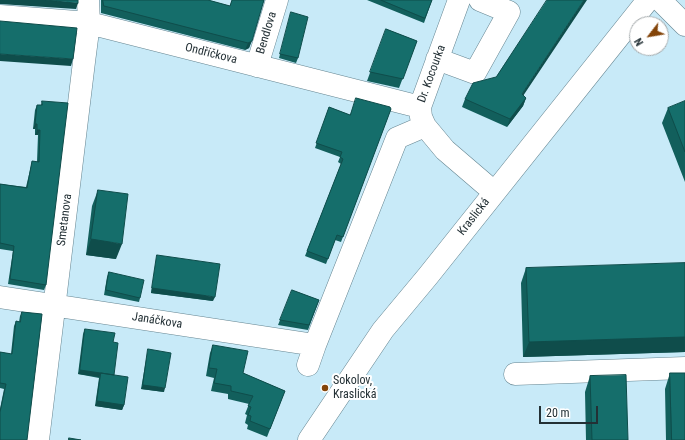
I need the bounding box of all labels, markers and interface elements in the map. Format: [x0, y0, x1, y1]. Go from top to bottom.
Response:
street label: Bendlova [254, 10, 280, 56]
north arrow [629, 16, 669, 56]
text: N [632, 36, 646, 48]
street label: Ondříčkova [183, 41, 239, 67]
street label: Dr. Kocourka [415, 43, 449, 105]
street label: Smetanova [55, 193, 75, 247]
street label: Kraslická [455, 195, 493, 239]
street label: Janáčkova [131, 310, 183, 332]
place label: Sokolov, Kraslická [333, 374, 376, 402]
marker: Sokolov, Kraslická [320, 383, 330, 393]
scale bar [541, 398, 600, 424]
text: 20 m [546, 406, 570, 420]

